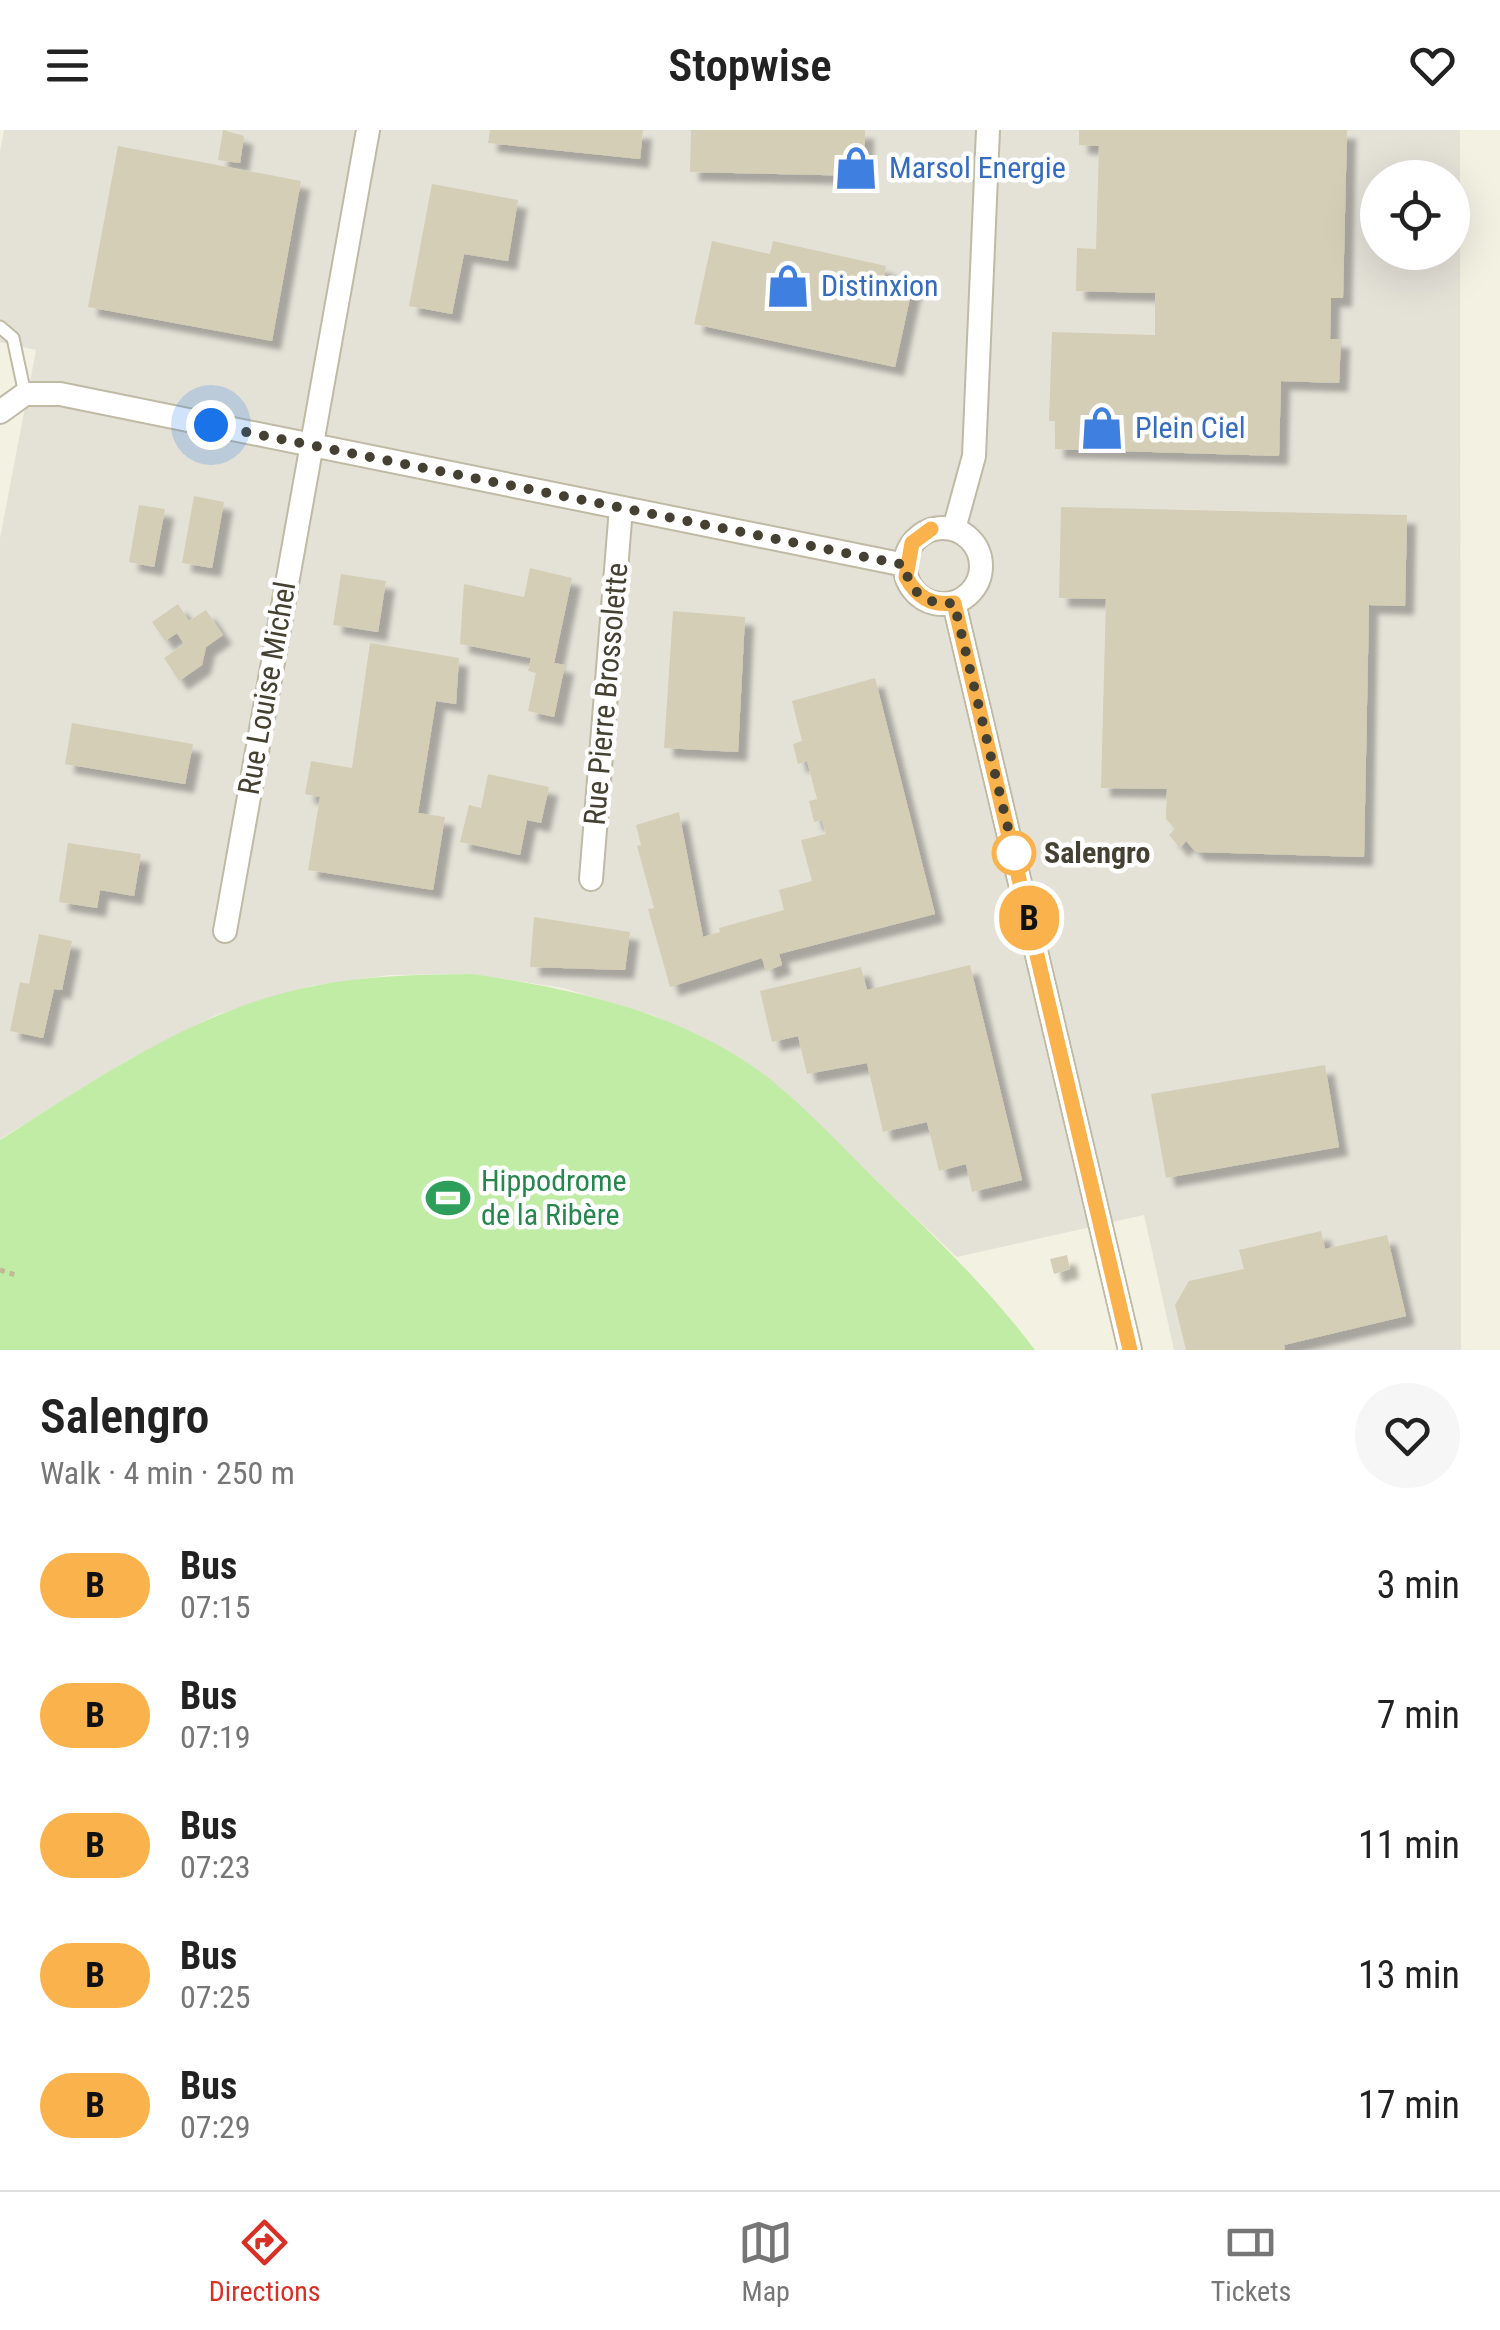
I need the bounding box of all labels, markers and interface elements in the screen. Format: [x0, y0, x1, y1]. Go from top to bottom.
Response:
icon: menu [40, 38, 95, 93]
icon: heart [1405, 38, 1460, 93]
text: Stopwise [668, 39, 832, 92]
shop icon: Marsol Energie [832, 144, 880, 192]
place label: Marsol Energie [889, 150, 1066, 185]
map controls [1360, 160, 1470, 270]
button: locate [1360, 160, 1470, 270]
shop icon: Distinxion [764, 262, 812, 310]
place label: Distinxion [821, 268, 939, 303]
your location [186, 400, 236, 450]
shop icon: Plein Ciel [1078, 404, 1126, 452]
place label: Plein Ciel [1135, 410, 1246, 445]
street label: Rue Pierre Brossolette [577, 561, 634, 827]
street label: Rue Louise Michel [231, 579, 302, 797]
marker: Salengro [993, 832, 1035, 874]
place label: Salengro [1044, 835, 1150, 870]
line badge: B [996, 886, 1062, 950]
text: B [1019, 898, 1039, 939]
place label: Hippodrome de la Ribère [481, 1163, 627, 1232]
sports icon: Hippodrome de la Ribère [424, 1174, 472, 1222]
button: heart [1355, 1383, 1460, 1488]
text: Salengro [40, 1388, 209, 1445]
text: Walk · 4 min · 250 m [40, 1454, 295, 1492]
text: Bus [180, 1544, 237, 1588]
text: 3 min [1377, 1563, 1460, 1607]
text: B [85, 1565, 105, 1606]
text: 07:15 [180, 1588, 251, 1626]
text: Bus [180, 1674, 237, 1718]
text: 7 min [1377, 1693, 1460, 1737]
text: B [85, 1695, 105, 1736]
text: 07:19 [180, 1718, 251, 1756]
text: Bus [180, 1804, 237, 1848]
text: 11 min [1358, 1823, 1460, 1867]
text: B [85, 1825, 105, 1866]
text: 07:23 [180, 1848, 251, 1886]
text: Bus [180, 1934, 237, 1978]
text: 13 min [1358, 1953, 1460, 1997]
text: B [85, 1955, 105, 1996]
text: 07:25 [180, 1978, 251, 2016]
text: Bus [180, 2064, 237, 2108]
text: 17 min [1358, 2083, 1460, 2127]
text: B [85, 2085, 105, 2126]
text: 07:29 [180, 2108, 251, 2146]
tab: Directions [209, 2215, 321, 2308]
tab: Map [738, 2215, 793, 2308]
tab: Tickets [1211, 2215, 1291, 2308]

